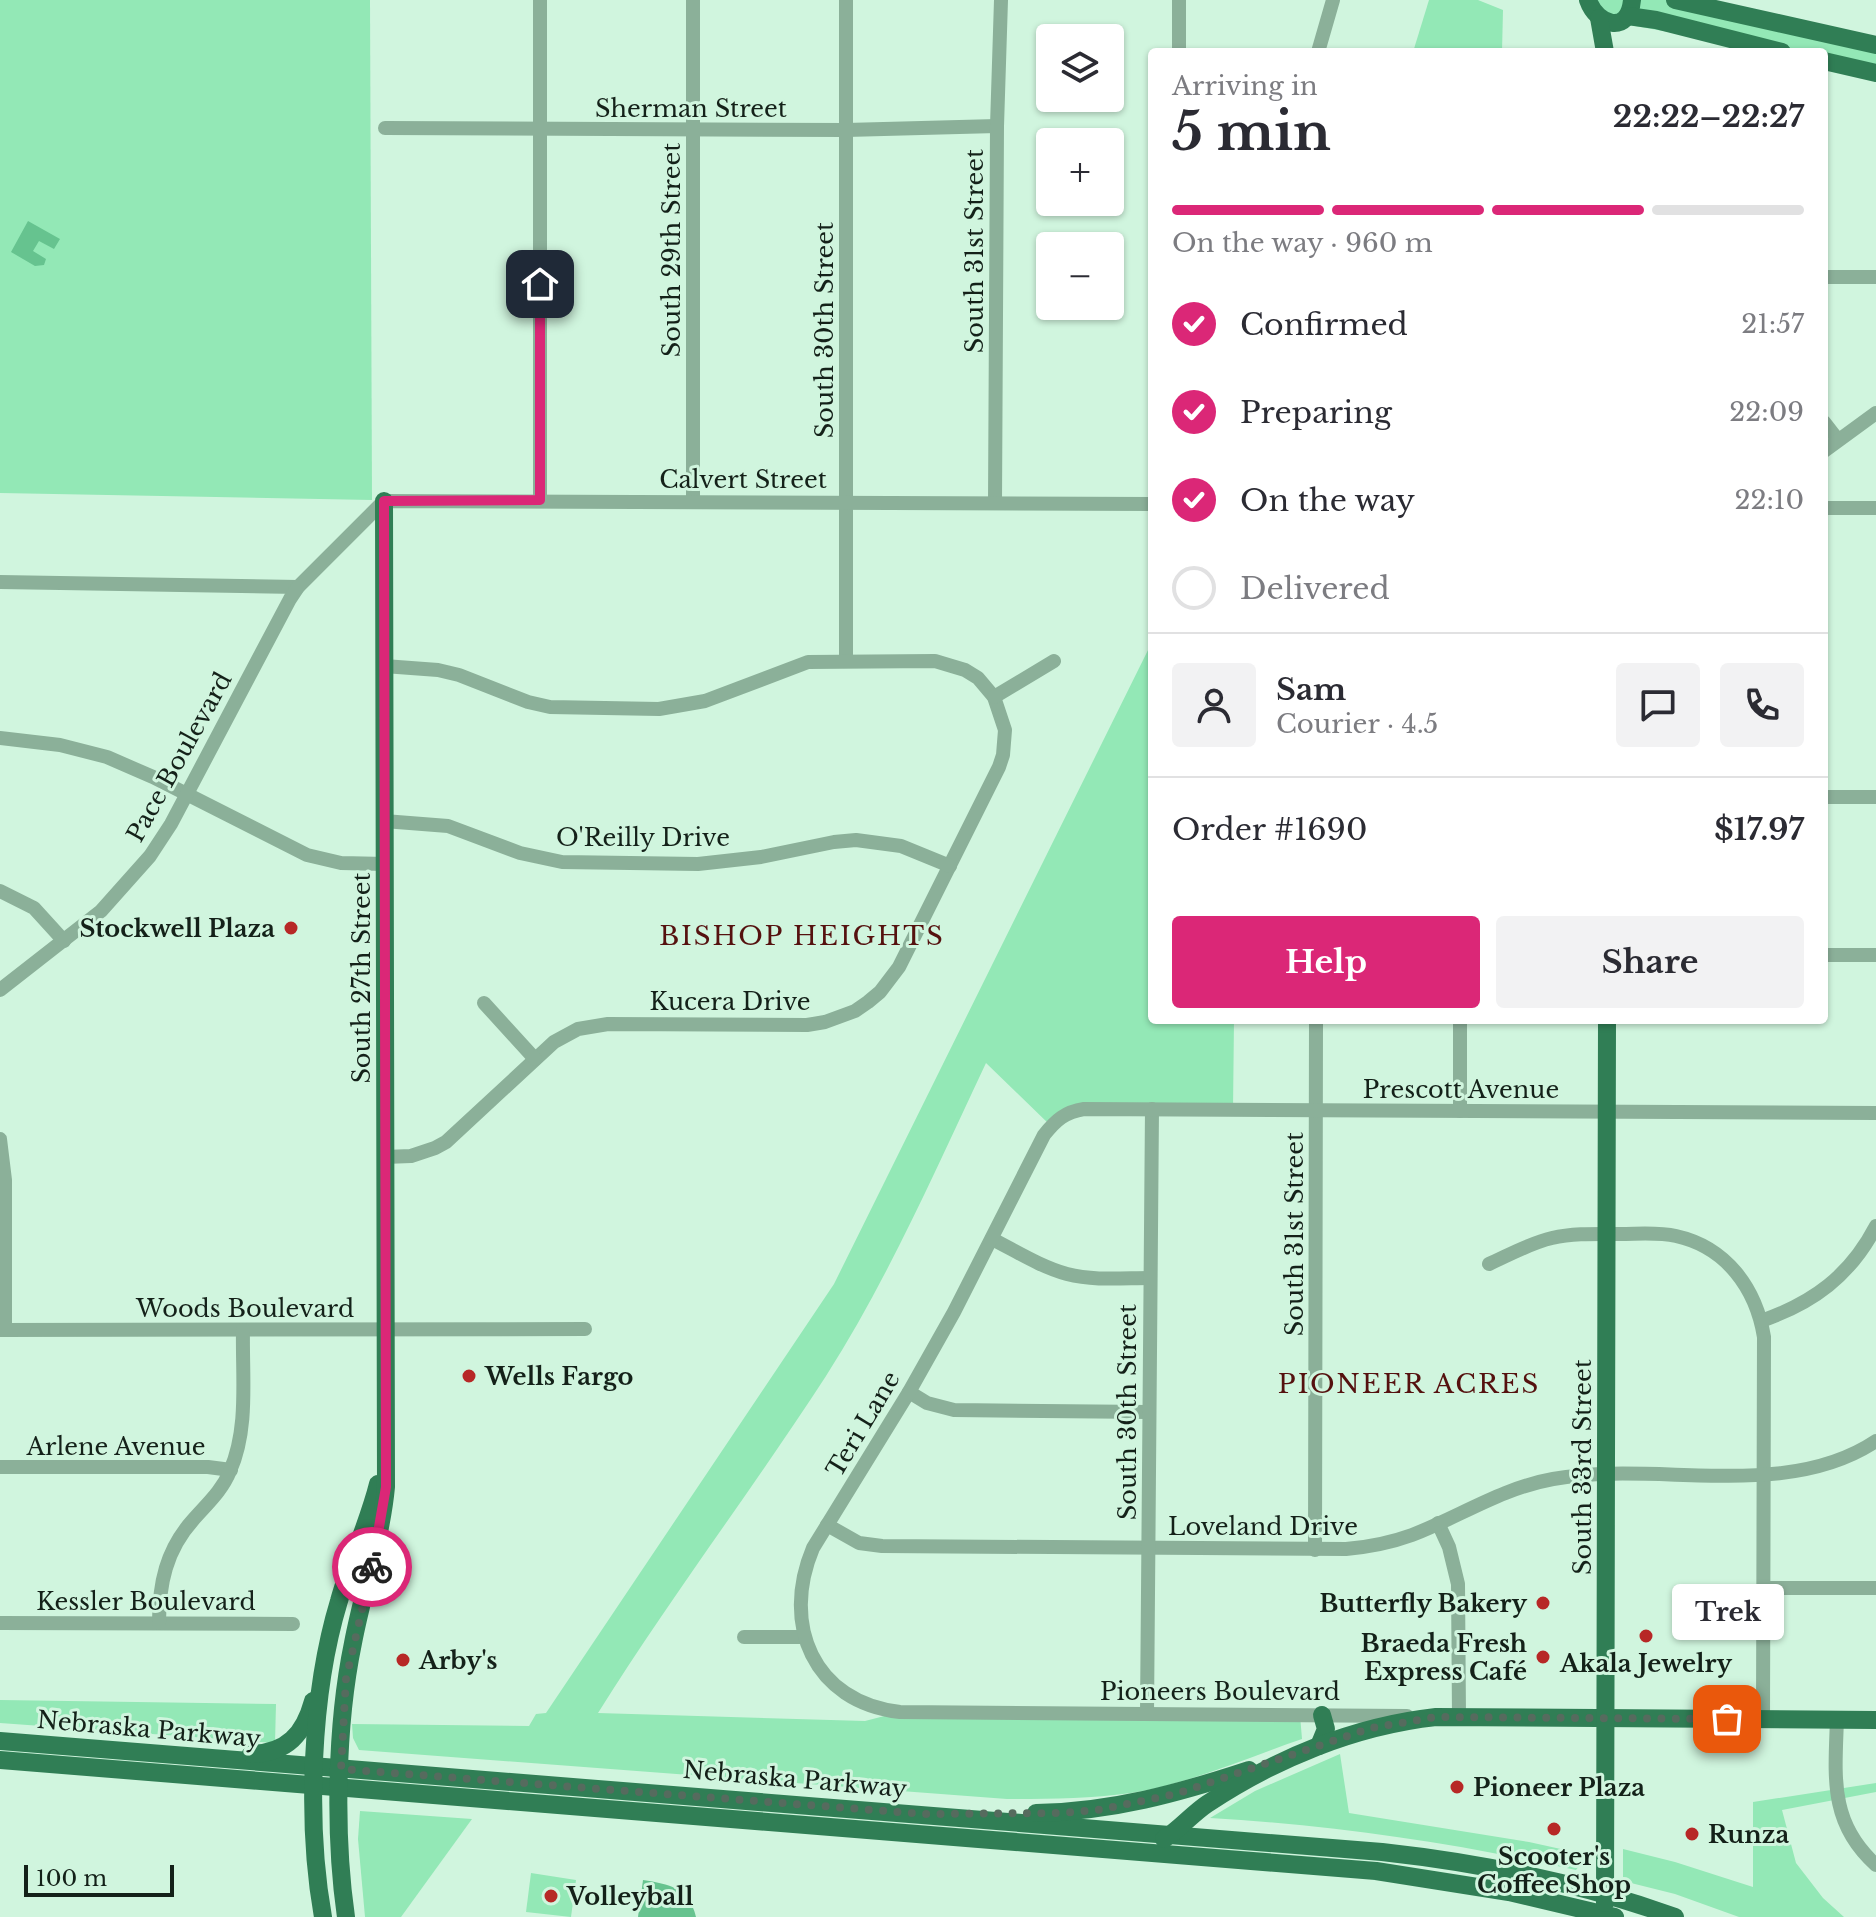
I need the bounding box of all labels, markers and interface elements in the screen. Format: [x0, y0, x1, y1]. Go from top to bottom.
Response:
map controls [1036, 24, 1124, 320]
button: layers [1036, 24, 1124, 112]
text: Arriving in [1172, 70, 1318, 102]
street label: Sherman Street [595, 94, 787, 123]
text: 22:22–22:27 [1613, 98, 1804, 135]
text: 5 min [1172, 100, 1331, 164]
button: + [1036, 128, 1124, 216]
street label: South 29th Street [657, 143, 686, 357]
street label: South 31st Street [960, 149, 989, 353]
street label: South 30th Street [810, 222, 839, 438]
text: On the way · 960 m [1172, 227, 1433, 259]
button: − [1036, 232, 1124, 320]
pin [506, 250, 574, 318]
icon: home [518, 262, 562, 306]
icon: check [1172, 302, 1216, 346]
text: Confirmed [1240, 306, 1408, 343]
text: 21:57 [1741, 308, 1804, 340]
icon: check [1172, 390, 1216, 434]
text: Preparing [1240, 394, 1392, 431]
text: 22:09 [1729, 396, 1804, 428]
street label: Calvert Street [659, 465, 827, 494]
icon: check [1172, 478, 1216, 522]
text: On the way [1240, 482, 1415, 519]
text: 22:10 [1734, 484, 1804, 516]
text: Delivered [1240, 570, 1390, 607]
button: person [1172, 663, 1256, 747]
button: chat [1616, 663, 1700, 747]
button: phone [1720, 663, 1804, 747]
street label: Pace Boulevard [120, 667, 238, 847]
text: Sam [1276, 671, 1346, 708]
text: Courier · 4.5 [1276, 708, 1438, 740]
text: Order #1690 [1172, 811, 1367, 848]
text: $17.97 [1714, 811, 1804, 848]
street label: O'Reilly Drive [556, 823, 730, 852]
street label: South 27th Street [347, 872, 376, 1084]
place label: Stockwell Plaza [79, 914, 275, 943]
button: Help [1172, 916, 1480, 1008]
button: Share [1496, 916, 1804, 1008]
marker: Stockwell Plaza [282, 919, 300, 937]
district label: BISHOP HEIGHTS [659, 920, 945, 952]
street label: Kucera Drive [649, 987, 811, 1016]
street label: Prescott Avenue [1363, 1075, 1559, 1104]
street label: South 31st Street [1280, 1132, 1309, 1336]
street label: Woods Boulevard [135, 1294, 354, 1323]
street label: South 30th Street [1113, 1304, 1142, 1520]
street label: South 33rd Street [1568, 1359, 1597, 1575]
place label: Wells Fargo [484, 1362, 633, 1391]
street label: Teri Lane [820, 1366, 906, 1482]
marker: Wells Fargo [460, 1367, 478, 1385]
district label: PIONEER ACRES [1278, 1368, 1540, 1400]
street label: Arlene Avenue [25, 1432, 206, 1461]
street label: Loveland Drive [1168, 1512, 1358, 1541]
courier [332, 1527, 412, 1607]
icon: bike [350, 1545, 394, 1589]
callout: Trek [1671, 1583, 1783, 1639]
street label: Kessler Boulevard [36, 1587, 256, 1616]
place label: Butterfly Bakery [1319, 1589, 1527, 1618]
marker: Butterfly Bakery [1534, 1594, 1552, 1612]
text: Trek [1695, 1596, 1761, 1628]
marker: Akala Jewelry [1637, 1627, 1655, 1645]
place label: Braeda Fresh Express Café [1361, 1629, 1527, 1686]
place label: Arby's [418, 1646, 498, 1675]
marker: Braeda Fresh Express Café [1534, 1648, 1552, 1666]
place label: Akala Jewelry [1559, 1649, 1732, 1678]
marker: Arby's [394, 1651, 412, 1669]
street label: Pioneers Boulevard [1100, 1677, 1340, 1706]
pin [1693, 1685, 1761, 1753]
icon: bag [1705, 1697, 1749, 1741]
street label: Nebraska Parkway [36, 1705, 263, 1753]
street label: Nebraska Parkway [682, 1755, 909, 1803]
place label: Pioneer Plaza [1473, 1773, 1645, 1802]
marker: Pioneer Plaza [1448, 1778, 1466, 1796]
marker: Scooter's Coffee Shop [1545, 1820, 1563, 1838]
place label: Runza [1708, 1820, 1789, 1849]
marker: Runza [1683, 1825, 1701, 1843]
place label: Scooter's Coffee Shop [1477, 1842, 1631, 1899]
scale bar [24, 1861, 174, 1897]
text: 100 m [36, 1865, 107, 1892]
place label: Volleyball [566, 1882, 694, 1911]
marker: Volleyball [542, 1887, 560, 1905]

